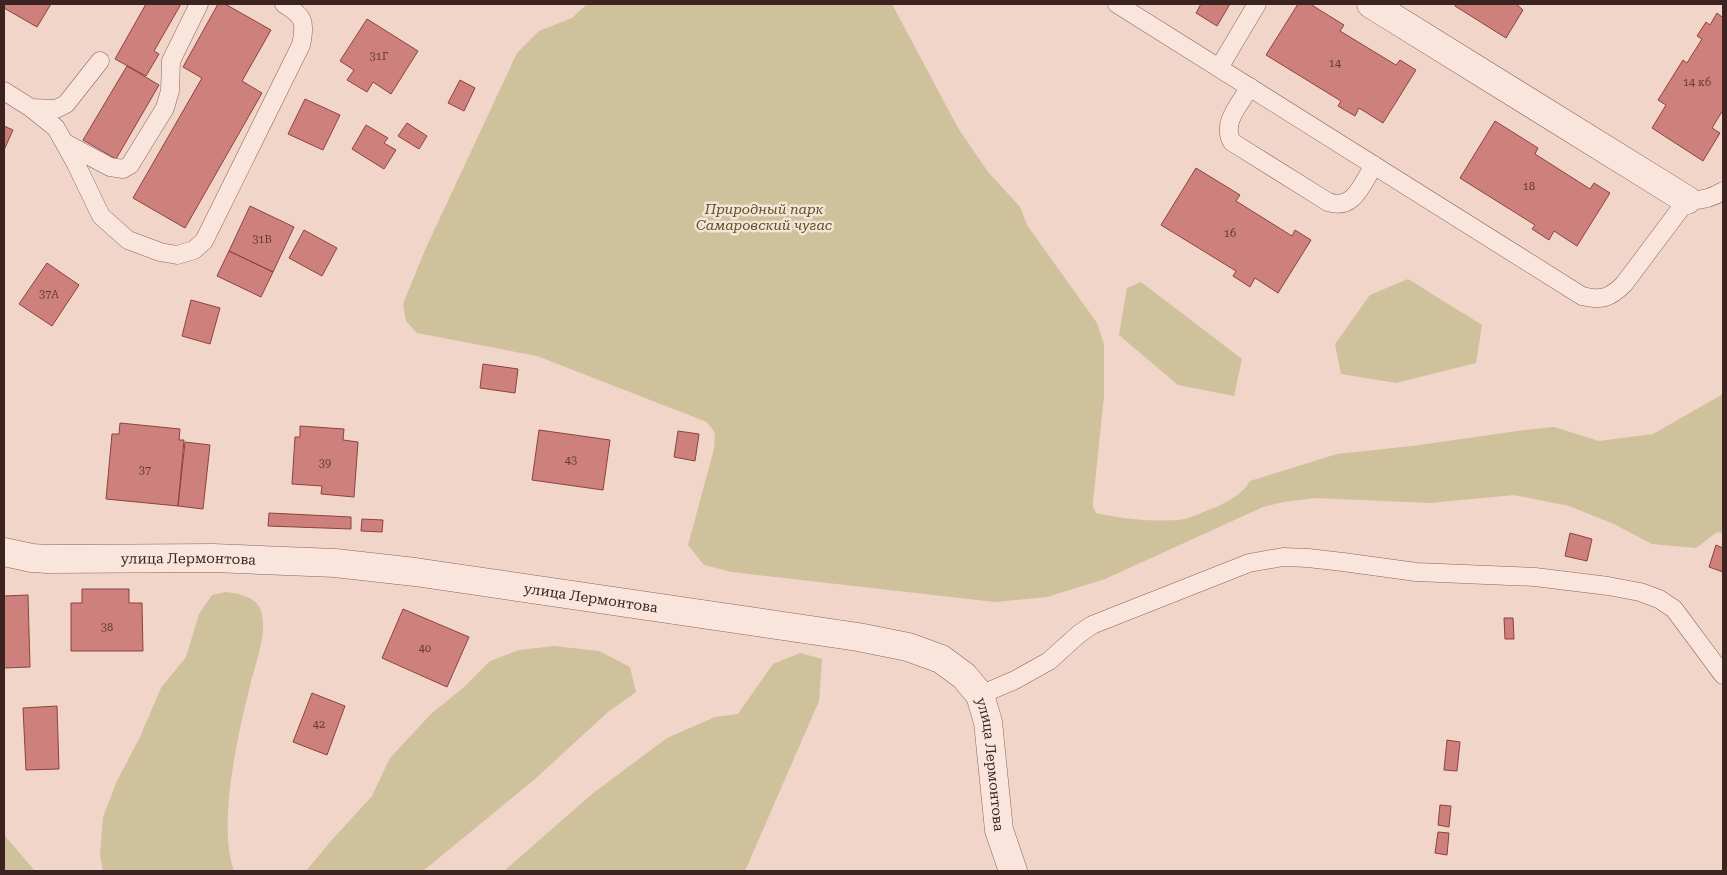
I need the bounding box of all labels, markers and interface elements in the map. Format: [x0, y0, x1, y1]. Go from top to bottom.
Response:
house number: 31Г [370, 50, 389, 63]
house number: 14 [1329, 57, 1342, 70]
house number: 14 к6 [1683, 76, 1711, 89]
house number: 18 [1523, 180, 1535, 193]
park label: Природный парк Самаровский чугас [696, 201, 833, 233]
house number: 16 [1224, 227, 1236, 240]
house number: 31В [252, 233, 272, 246]
house number: 37А [39, 288, 59, 301]
house number: 43 [565, 454, 577, 467]
house number: 39 [319, 457, 331, 470]
house number: 37 [139, 464, 151, 477]
street label: улица Лермонтова [121, 550, 257, 568]
street label: улица Лермонтова [523, 580, 659, 616]
house number: 38 [101, 621, 113, 634]
house number: 40 [419, 642, 431, 655]
street label: улица Лермонтова [973, 695, 1007, 832]
house number: 42 [313, 718, 325, 731]

